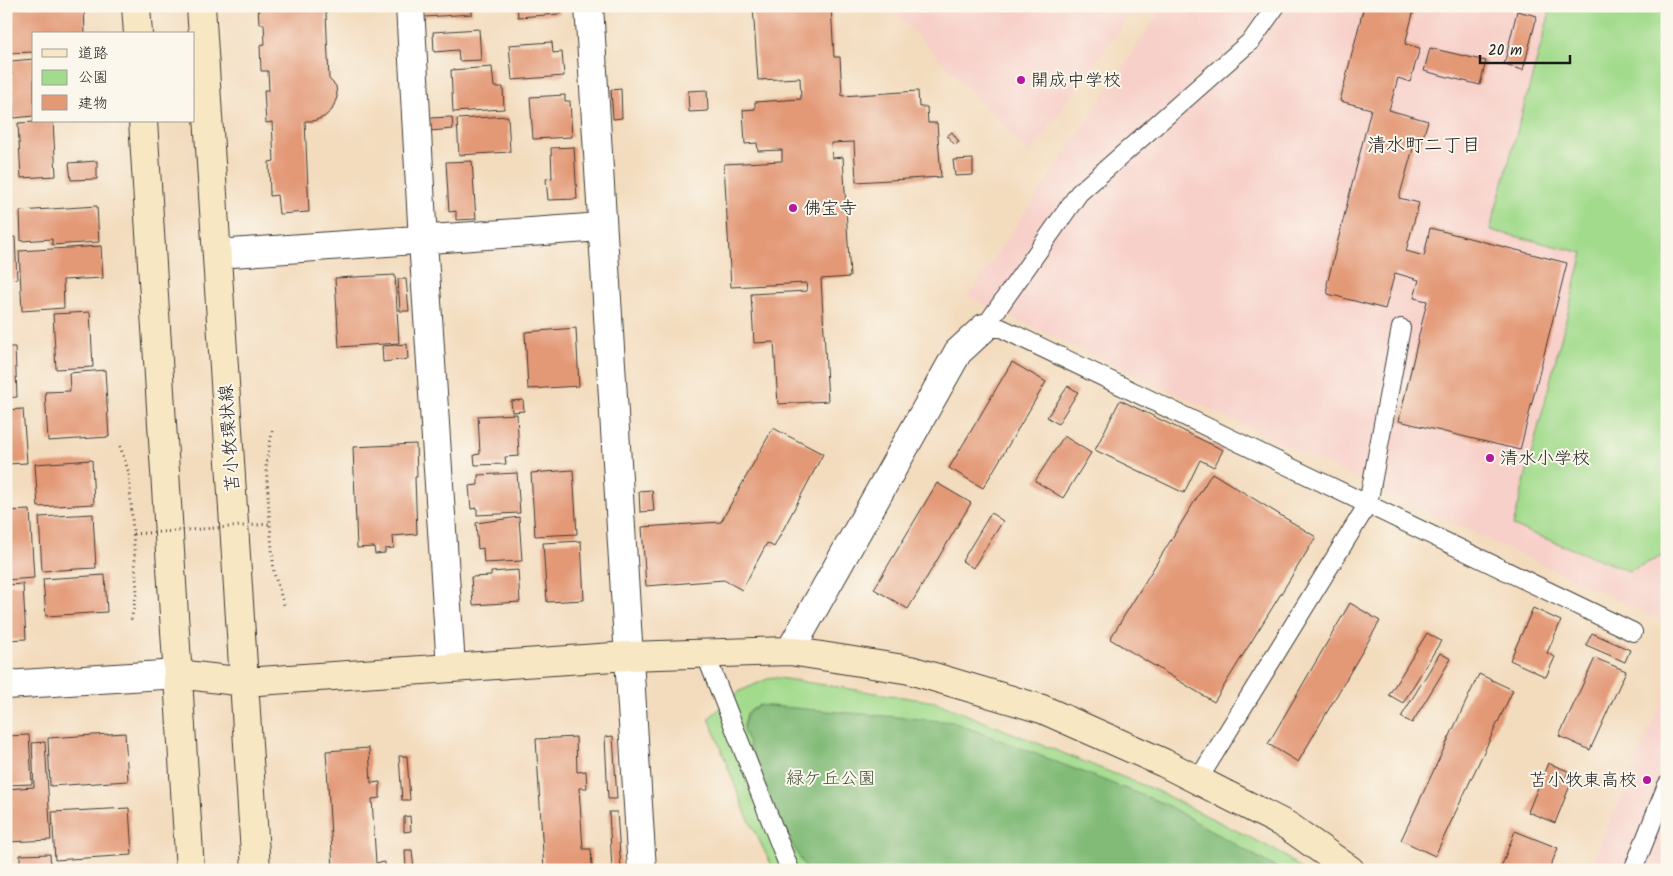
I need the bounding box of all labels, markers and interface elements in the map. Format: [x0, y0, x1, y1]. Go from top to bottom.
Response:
legend [32, 32, 195, 122]
scale bar [1480, 32, 1570, 64]
text: 20 m [1488, 39, 1522, 63]
text: 道路 [78, 42, 108, 66]
text: 公園 [78, 66, 108, 90]
place label: 開成中学校 [1031, 67, 1121, 96]
marker: 開成中学校 [1015, 74, 1027, 86]
text: 建物 [78, 92, 108, 116]
district label: 清水町二丁目 [1367, 131, 1481, 161]
place label: 佛宝寺 [803, 195, 857, 224]
marker: 佛宝寺 [787, 202, 799, 214]
street label: 苫小牧環状線 [212, 383, 249, 493]
place label: 清水小学校 [1500, 445, 1590, 474]
marker: 清水小学校 [1484, 452, 1496, 464]
park label: 緑ケ丘公園 [786, 765, 876, 794]
place label: 苫小牧東高校 [1529, 767, 1637, 796]
marker: 苫小牧東高校 [1641, 774, 1653, 786]

